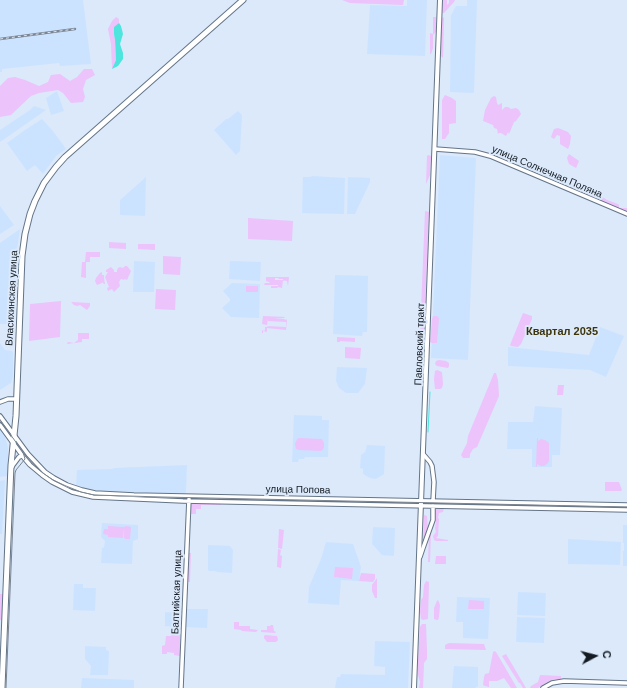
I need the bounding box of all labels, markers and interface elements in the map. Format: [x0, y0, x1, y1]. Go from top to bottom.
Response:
street label: улица Солнечная Поляна [490, 143, 604, 201]
street label: Власихинская улица [4, 250, 20, 346]
street label: Павловский тракт [413, 302, 427, 386]
district label: Квартал 2035 [526, 325, 598, 339]
street label: улица Попова [266, 483, 330, 497]
street label: Балтийская улица [170, 550, 184, 634]
north arrow [575, 636, 615, 676]
text: С [600, 650, 613, 659]

